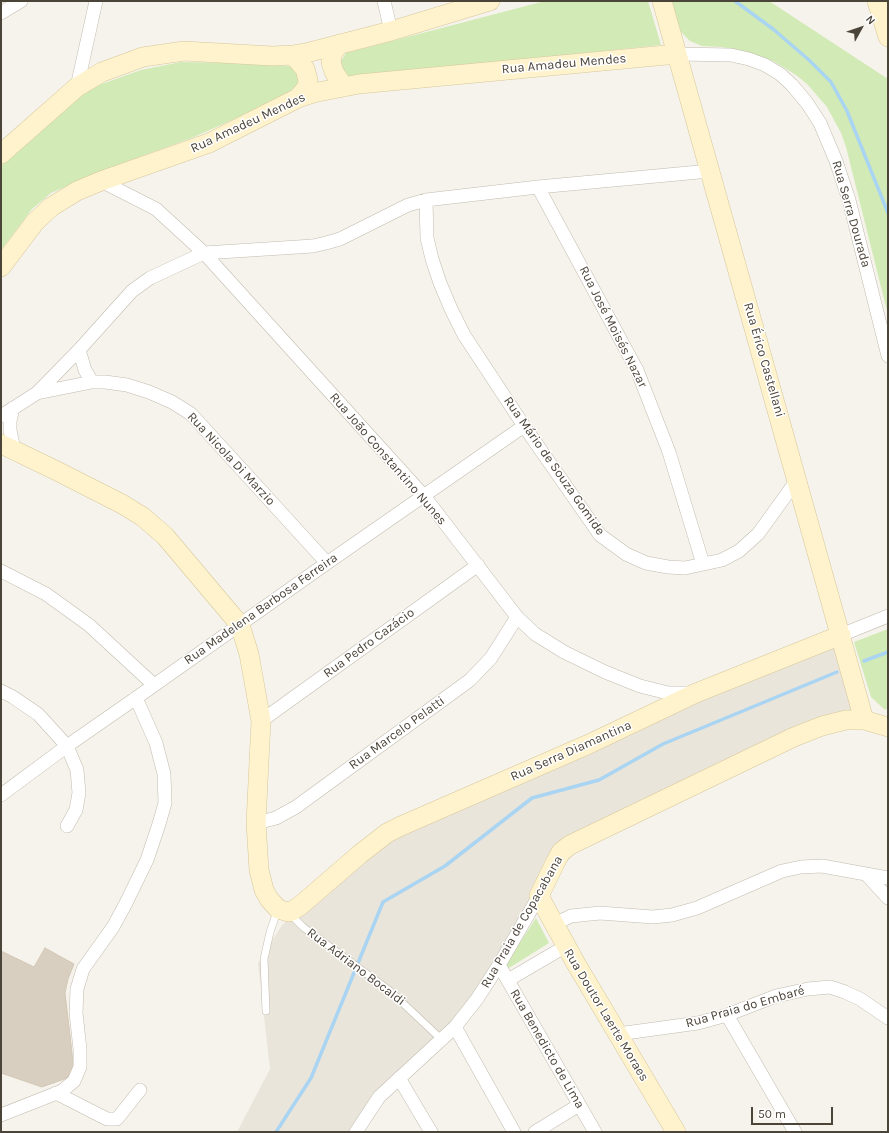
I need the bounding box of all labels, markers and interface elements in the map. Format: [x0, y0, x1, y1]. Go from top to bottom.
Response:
north arrow [841, 8, 881, 48]
text: N [863, 13, 878, 27]
street label: Rua Amadeu Mendes [501, 51, 627, 77]
street label: Rua Amadeu Mendes [188, 90, 308, 156]
street label: Rua Serra Dourada [828, 159, 874, 269]
street label: Rua José Moisés Nazar [576, 264, 650, 390]
street label: Rua Érico Castellani [740, 301, 788, 419]
street label: Rua João Constantino Nunes [326, 390, 450, 528]
street label: Rua Mário de Souza Gomide [500, 394, 608, 538]
street label: Rua Nicola Di Marzio [184, 409, 278, 509]
street label: Rua Madelena Barbosa Ferreira [181, 550, 341, 668]
street label: Rua Pedro Cazácio [320, 605, 418, 681]
street label: Rua Marcelo Pelatti [346, 693, 448, 773]
street label: Rua Serra Diamantina [508, 717, 634, 785]
street label: Rua Praia de Copacabana [478, 853, 566, 991]
street label: Rua Adriano Bocaldi [304, 925, 408, 1009]
street label: Rua Doutor Laerte Moraes [560, 946, 652, 1084]
street label: Rua Praia do Embaré [684, 983, 806, 1031]
street label: Rua Benedicto de Lima [506, 986, 588, 1112]
scale bar [753, 1099, 835, 1125]
text: 50 m [758, 1107, 786, 1121]

